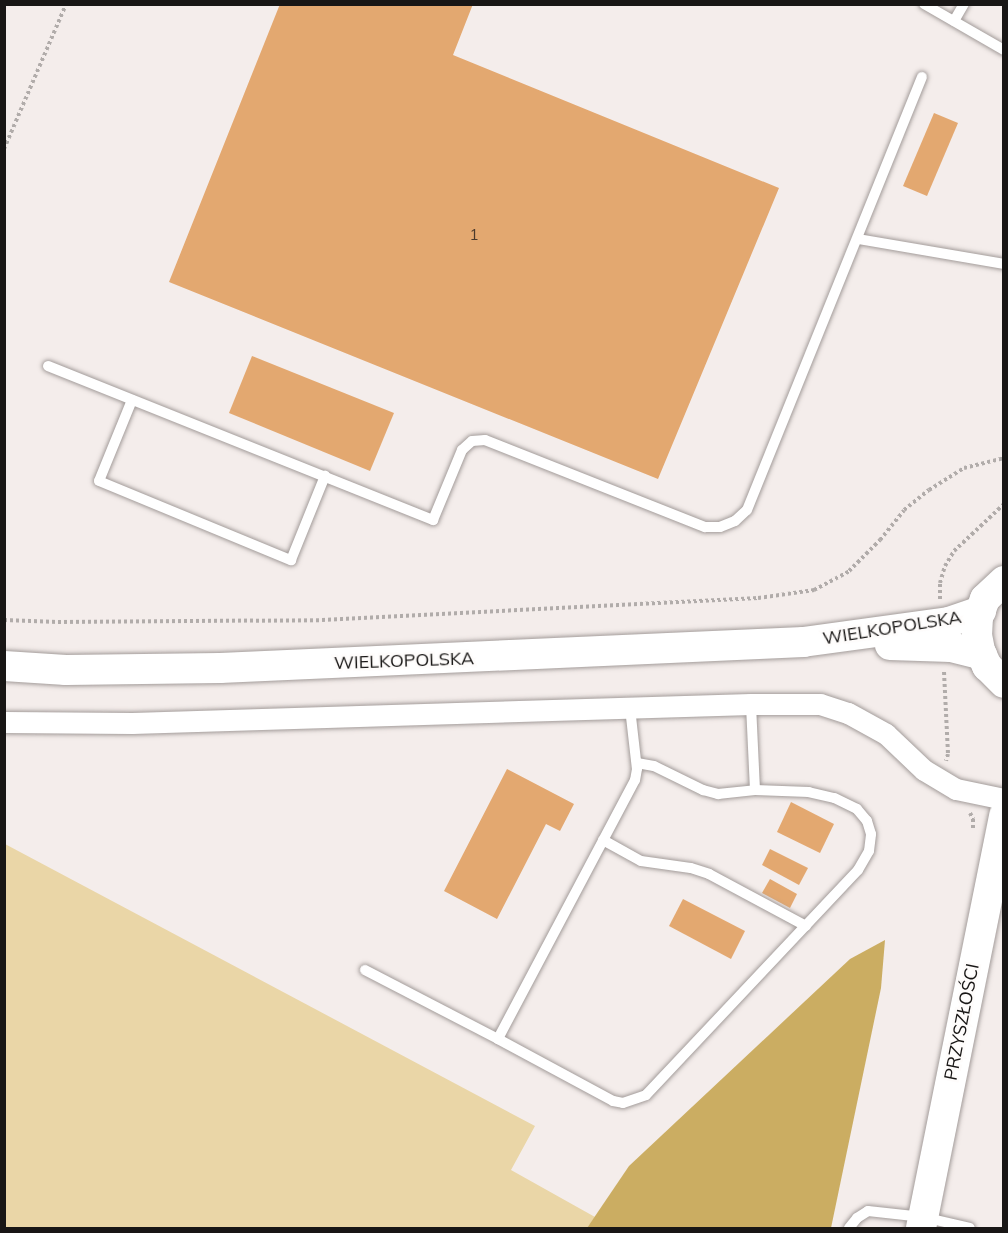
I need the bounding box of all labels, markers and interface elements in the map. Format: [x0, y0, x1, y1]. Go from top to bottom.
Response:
house number: 1 [470, 226, 478, 244]
street label: WIELKOPOLSKA [821, 606, 963, 650]
street label: WIELKOPOLSKA [334, 648, 474, 674]
street label: PRZYSZŁOŚCI [940, 962, 984, 1082]

